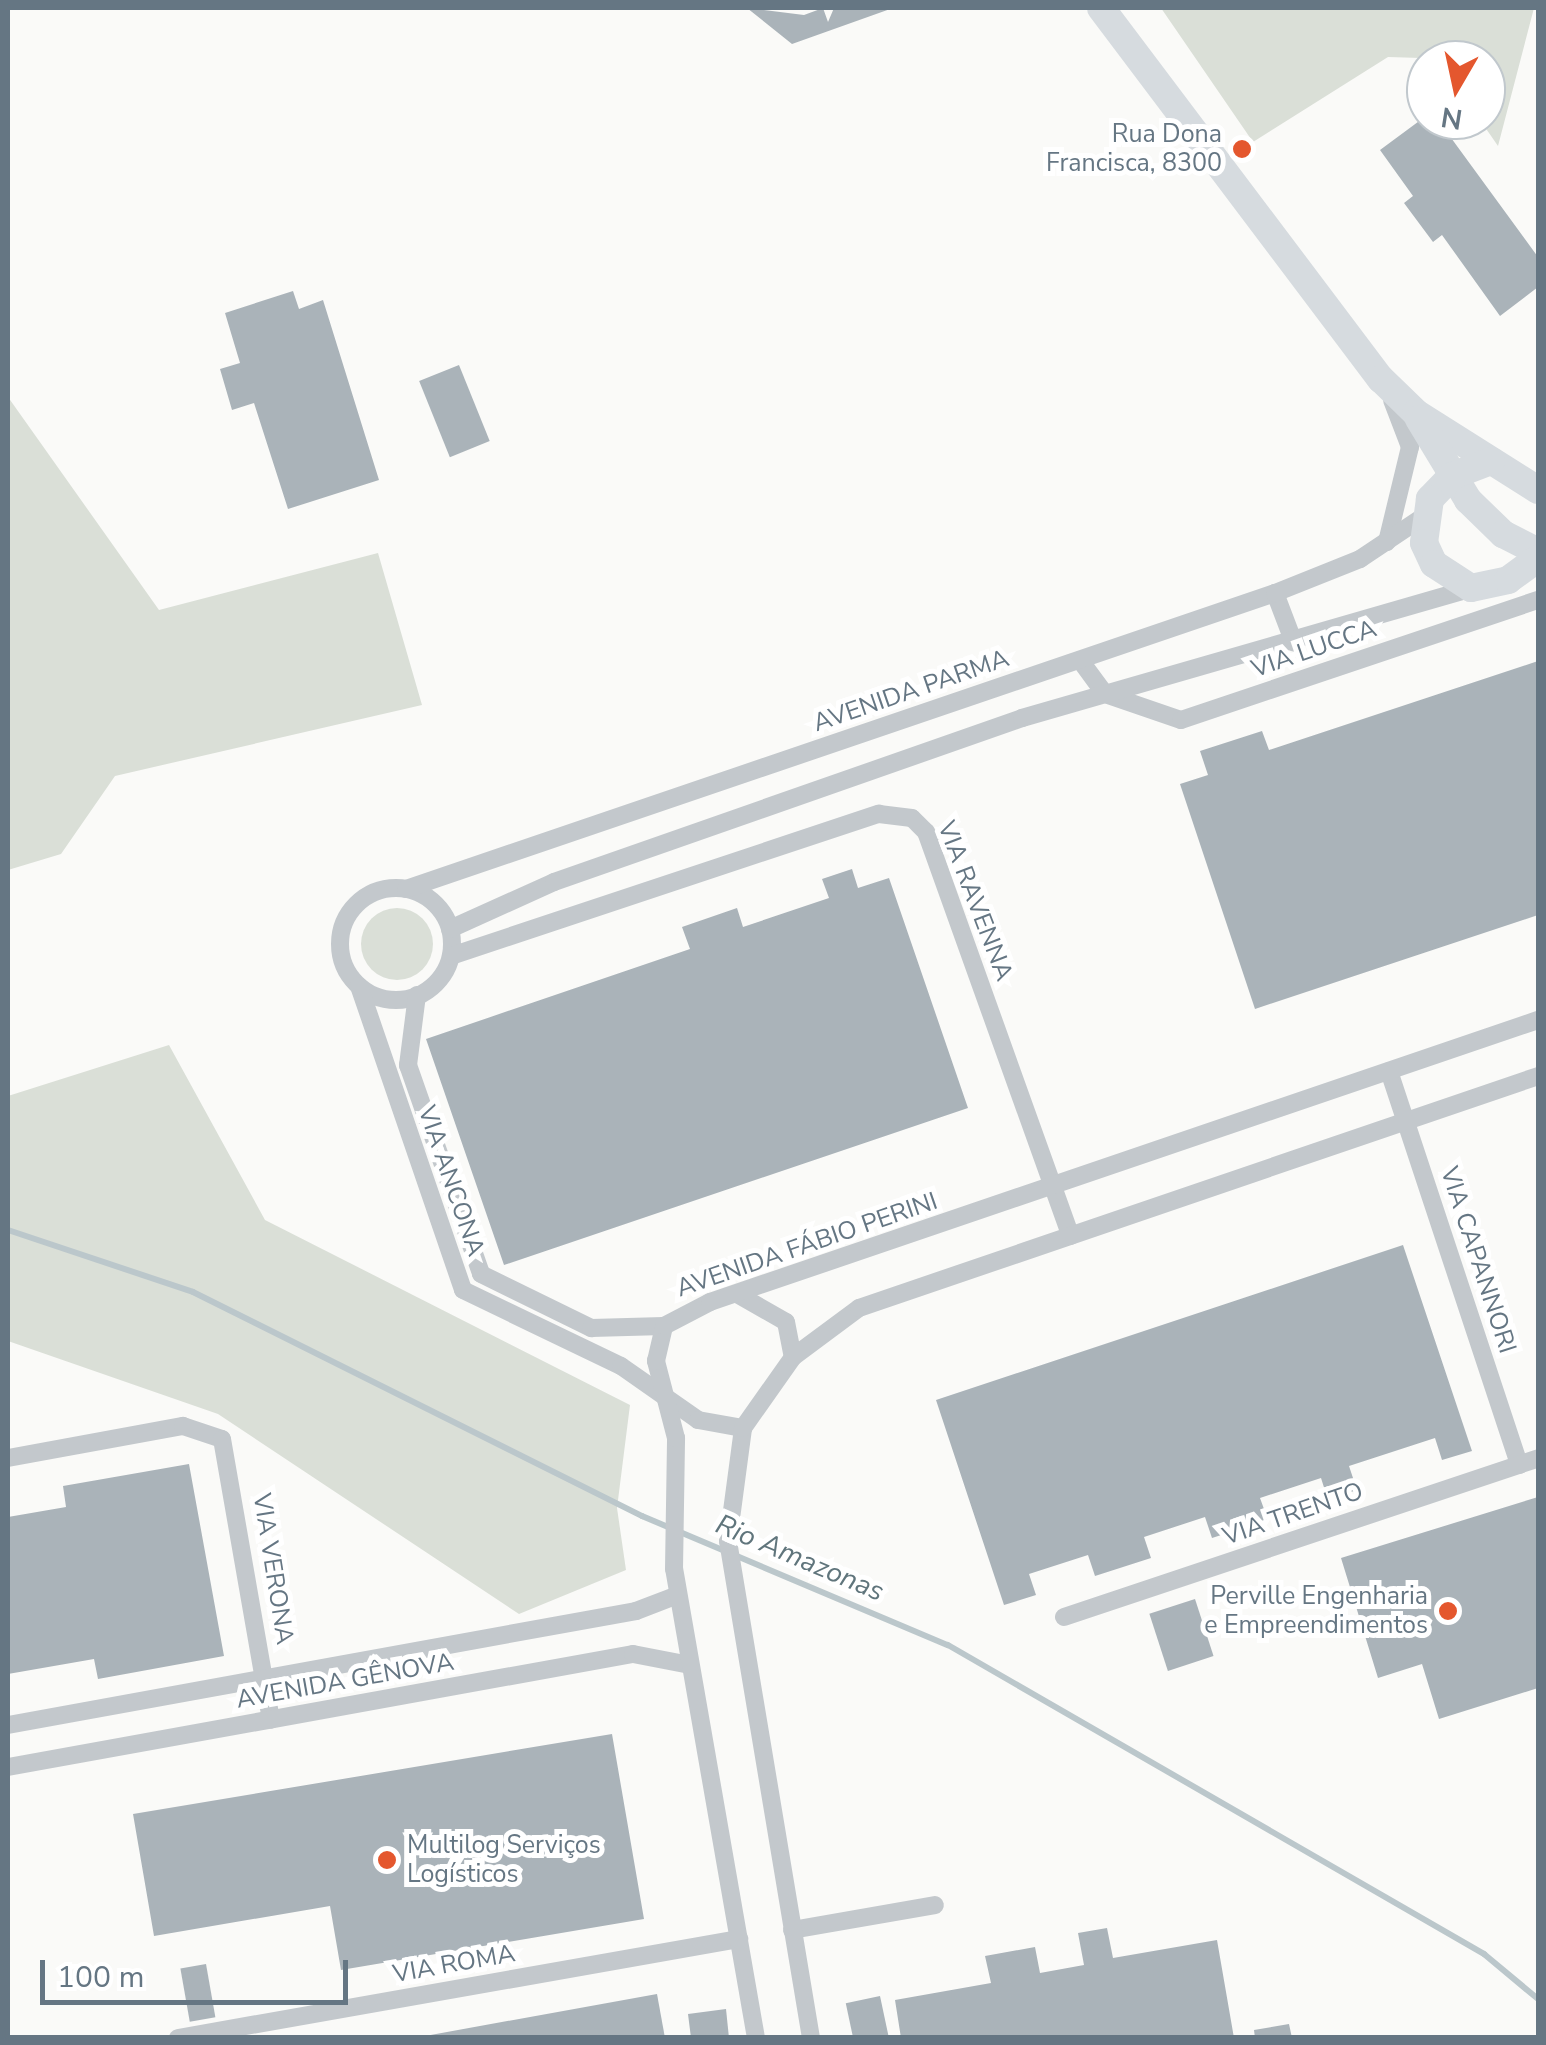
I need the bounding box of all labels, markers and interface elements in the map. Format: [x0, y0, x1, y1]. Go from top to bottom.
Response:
north arrow [1406, 40, 1506, 140]
text: N [1438, 97, 1465, 138]
place label: Rua Dona Francisca, 8300 [1046, 120, 1222, 179]
marker: Rua Dona Francisca, 8300 [1231, 138, 1253, 160]
street label: VIA LUCCA [1248, 614, 1380, 684]
street label: AVENIDA PARMA [809, 643, 1013, 739]
street label: VIA RAVENNA [931, 817, 1019, 985]
street label: VIA ANCONA [411, 1102, 491, 1260]
street label: VIA CAPANNORI [1434, 1163, 1522, 1357]
street label: AVENIDA FÁBIO PERINI [672, 1186, 942, 1304]
street label: VIA TRENTO [1219, 1476, 1367, 1552]
street label: VIA VERONA [246, 1491, 300, 1647]
water label: Rio Amazonas [711, 1507, 889, 1609]
place label: Perville Engenharia e Empreendimentos [1204, 1582, 1428, 1641]
marker: Perville Engenharia e Empreendimentos [1437, 1600, 1459, 1622]
street label: AVENIDA GÊNOVA [234, 1647, 456, 1715]
place label: Multilog Serviços Logísticos [407, 1831, 601, 1890]
marker: Multilog Serviços Logísticos [376, 1849, 398, 1871]
street label: VIA ROMA [391, 1938, 517, 1990]
scale bar [45, 1940, 352, 2002]
text: 100 m [57, 1957, 144, 1998]

